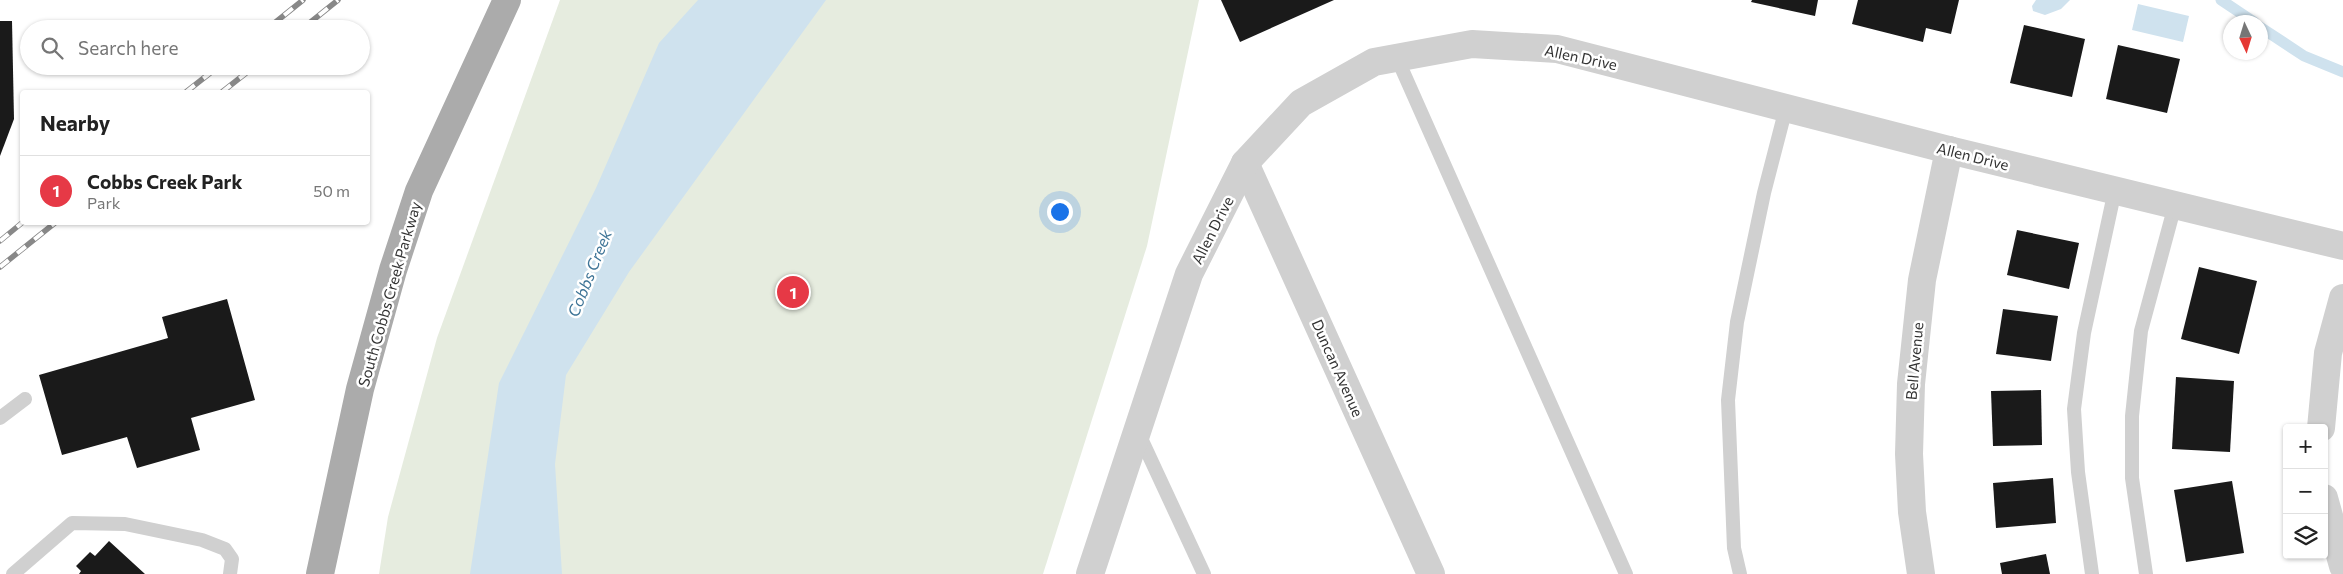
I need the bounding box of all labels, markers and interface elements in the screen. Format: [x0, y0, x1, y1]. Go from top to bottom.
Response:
north arrow [2223, 15, 2268, 60]
search box [20, 20, 370, 75]
icon: search [38, 34, 66, 62]
text: Search here [78, 36, 178, 59]
street label: Allen Drive [1543, 41, 1619, 73]
text: Nearby [40, 110, 110, 135]
street label: Allen Drive [1935, 138, 2011, 174]
text: Cobbs Creek Park [87, 170, 242, 193]
text: 1 [52, 181, 60, 200]
text: 50 m [313, 181, 350, 200]
text: Park [87, 193, 120, 212]
street label: Allen Drive [1187, 193, 1237, 267]
street label: South Cobbs Creek Parkway [354, 199, 424, 389]
your location [1047, 199, 1073, 225]
water label: Cobbs Creek [563, 226, 615, 319]
pin: 1 [777, 273, 809, 311]
street label: Duncan Avenue [1308, 316, 1368, 420]
street label: Bell Avenue [1902, 321, 1926, 401]
map controls [2283, 424, 2328, 559]
button: + [2283, 424, 2328, 469]
button: − [2283, 469, 2328, 514]
button: layers [2283, 514, 2328, 559]

